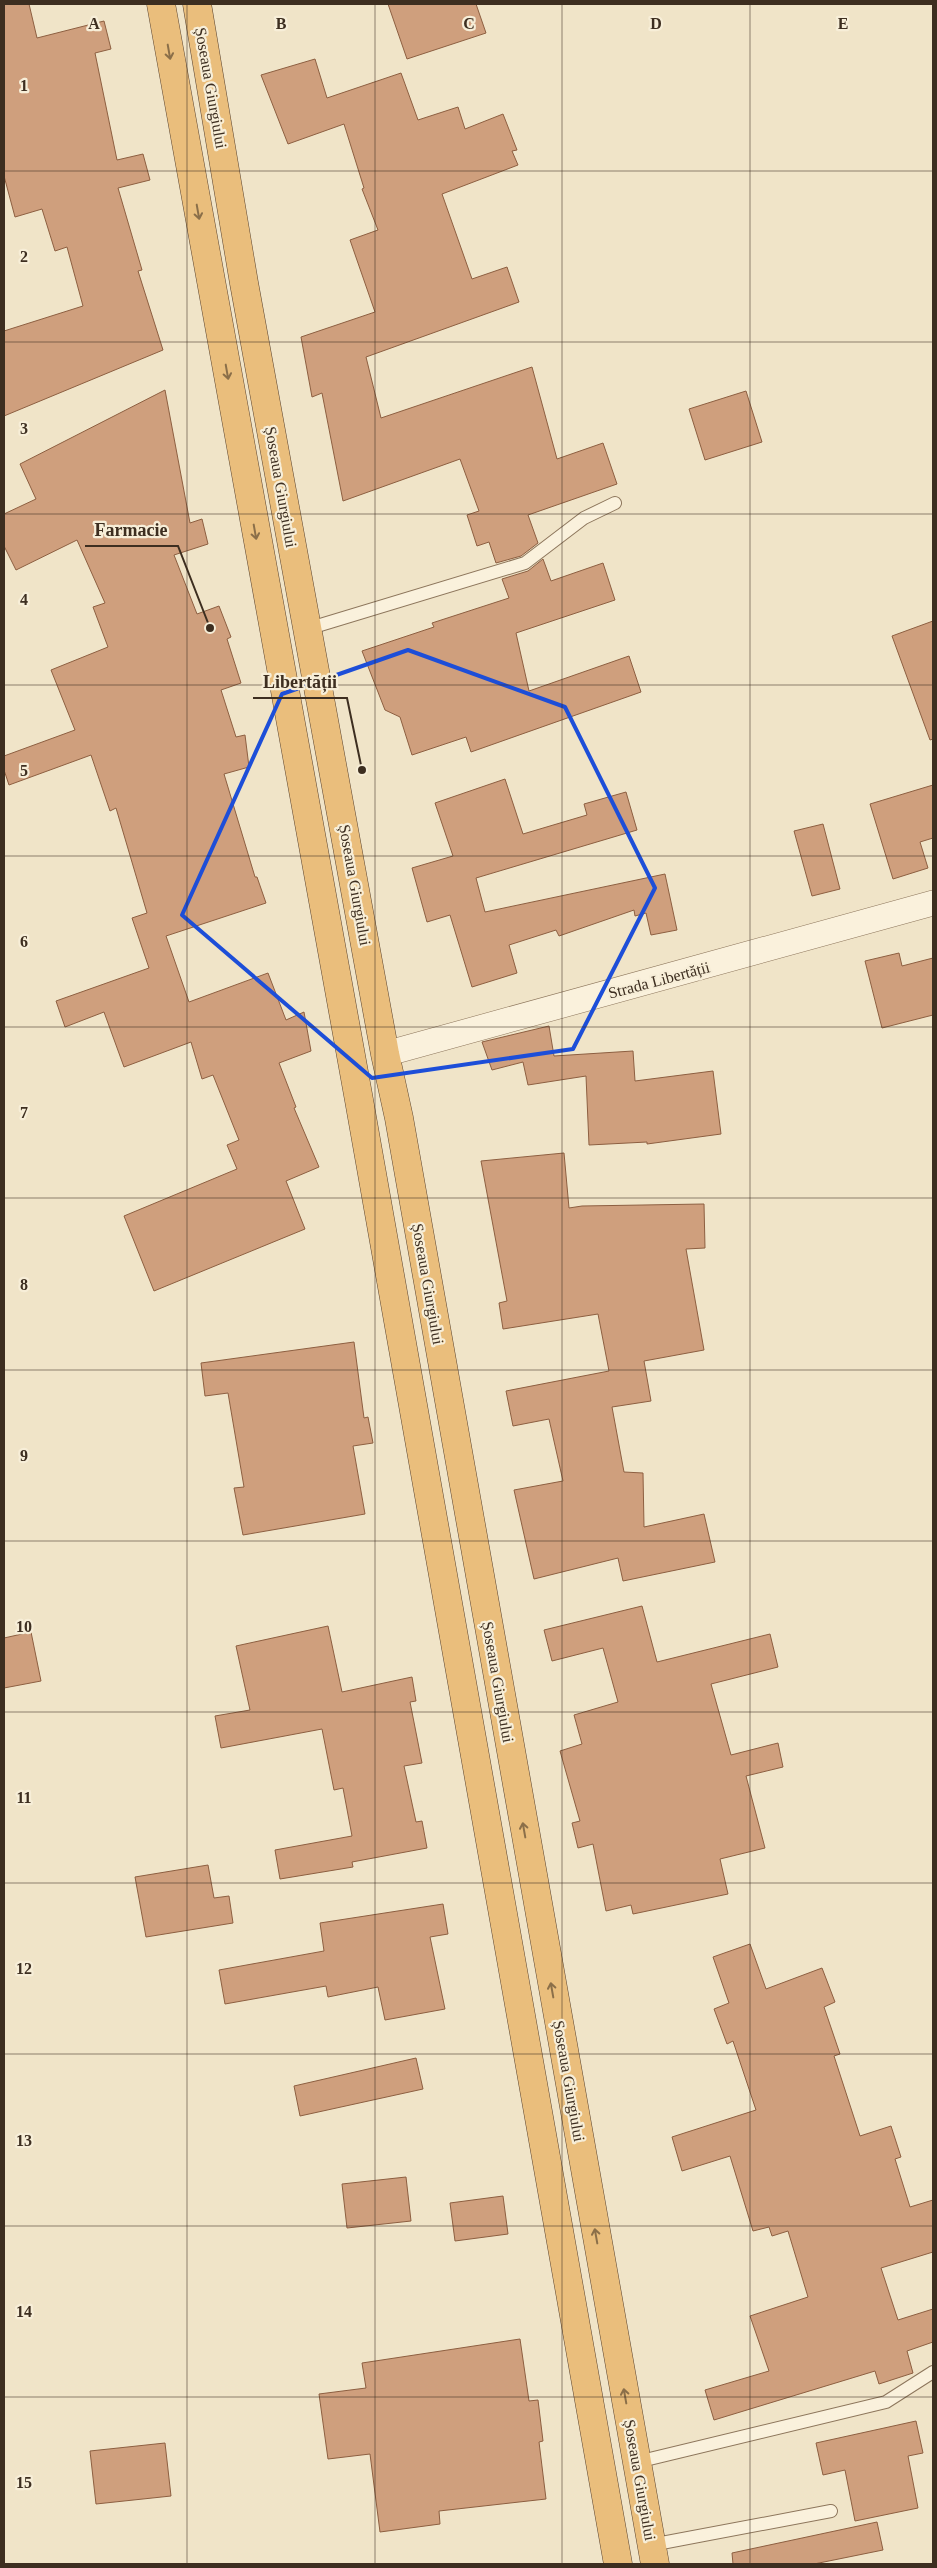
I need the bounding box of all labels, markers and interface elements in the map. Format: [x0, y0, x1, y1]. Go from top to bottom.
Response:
text: A [88, 15, 100, 32]
text: B [276, 15, 287, 32]
text: C [463, 15, 475, 32]
text: D [650, 15, 662, 32]
text: E [838, 15, 848, 32]
street label: Șoseaua Giurgiului [191, 26, 230, 151]
one-way arrow [165, 43, 175, 59]
text: 1 [20, 77, 28, 94]
one-way arrow [193, 203, 203, 219]
text: 2 [20, 248, 28, 265]
one-way arrow [222, 363, 232, 379]
text: 3 [20, 420, 28, 437]
street label: Șoseaua Giurgiului [261, 425, 300, 550]
callout: Farmacie [85, 513, 178, 546]
text: Farmacie [95, 520, 167, 540]
one-way arrow [251, 523, 261, 539]
text: 4 [20, 591, 28, 608]
callout: Libertății [253, 665, 347, 698]
text: Libertății [263, 672, 337, 693]
text: 5 [20, 762, 28, 779]
street label: Șoseaua Giurgiului [335, 823, 374, 948]
text: 6 [20, 933, 28, 950]
street label: Strada Libertății [606, 958, 712, 1003]
text: 7 [20, 1104, 28, 1121]
street label: Șoseaua Giurgiului [408, 1222, 447, 1347]
text: 8 [20, 1276, 28, 1293]
text: 9 [20, 1447, 28, 1464]
text: 10 [16, 1618, 32, 1635]
street label: Șoseaua Giurgiului [478, 1620, 517, 1745]
text: 11 [16, 1789, 32, 1806]
one-way arrow [519, 1822, 529, 1838]
text: 12 [16, 1960, 32, 1977]
one-way arrow [547, 1982, 557, 1998]
street label: Șoseaua Giurgiului [549, 2019, 588, 2144]
text: 13 [16, 2132, 32, 2149]
one-way arrow [591, 2228, 601, 2244]
text: 14 [16, 2303, 32, 2320]
one-way arrow [619, 2388, 629, 2404]
street label: Șoseaua Giurgiului [620, 2418, 659, 2543]
text: 15 [16, 2474, 32, 2491]

